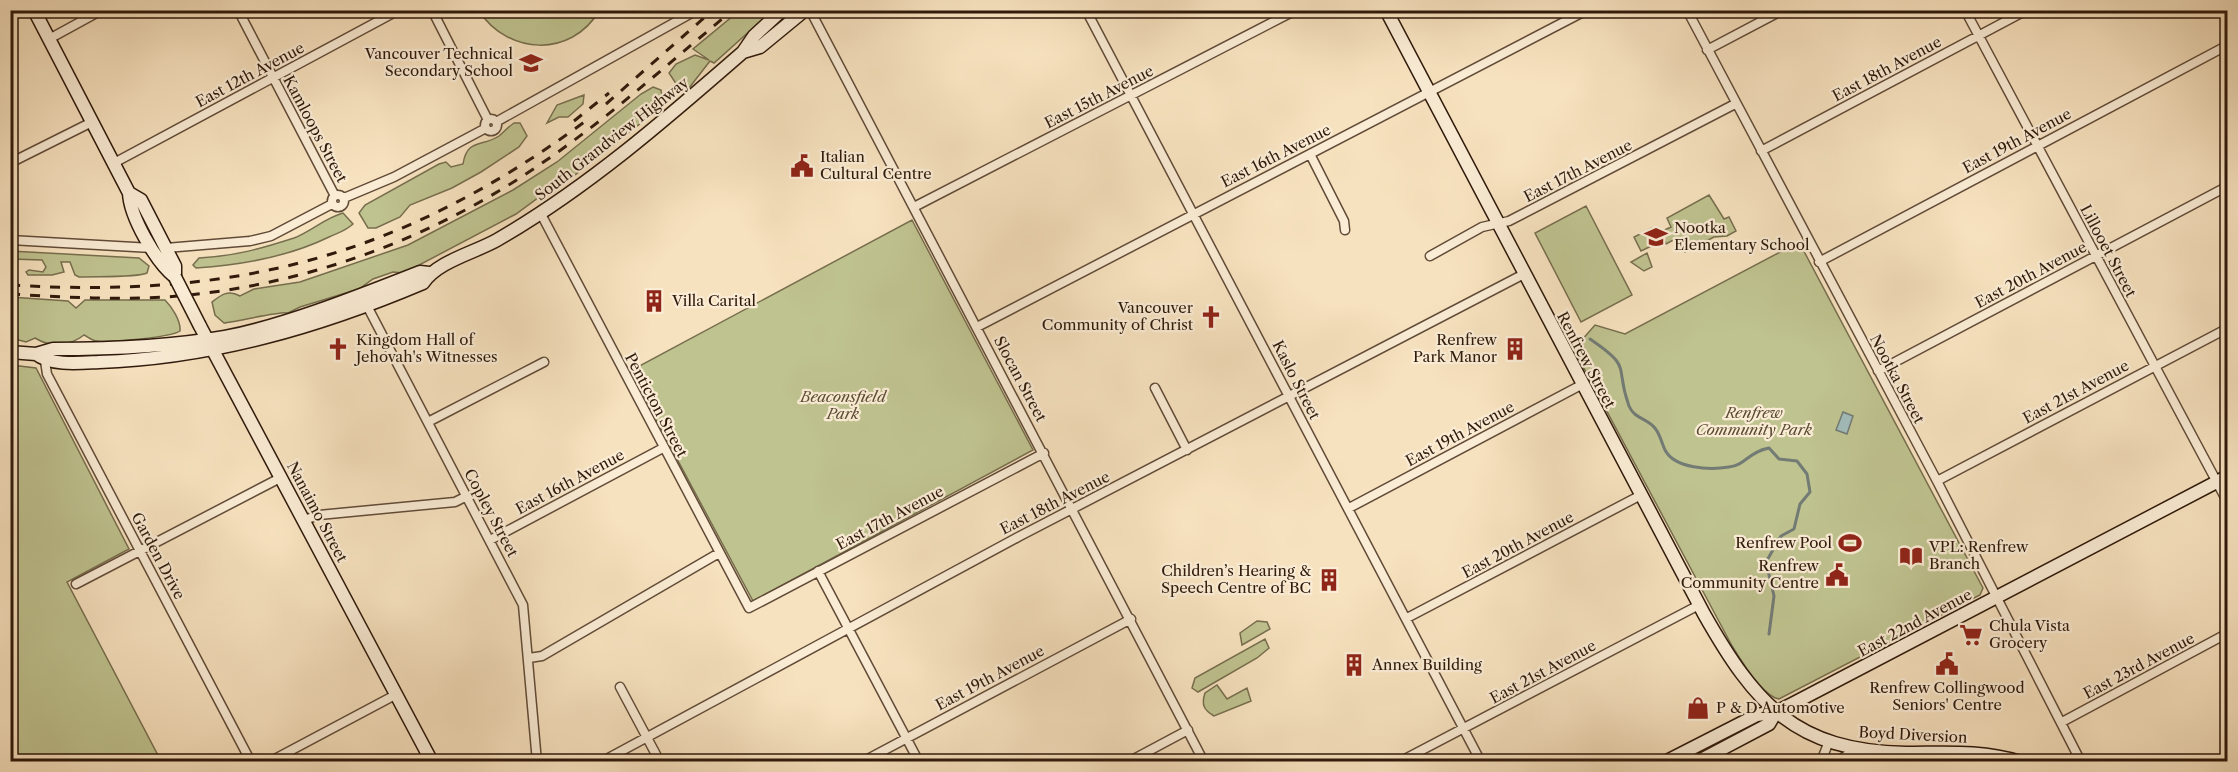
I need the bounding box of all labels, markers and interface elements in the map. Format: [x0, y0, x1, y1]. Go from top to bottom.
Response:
street label: East 18th Avenue [1829, 32, 1944, 105]
street label: East 12th Avenue [192, 38, 307, 111]
place label: Vancouver Technical Secondary School [364, 44, 514, 80]
school or university icon: Vancouver Technical Secondary School [518, 50, 544, 76]
street label: East 15th Avenue [1041, 61, 1156, 132]
street label: Kamloops Street [279, 72, 352, 186]
street label: South Grandview Highway [531, 72, 693, 204]
street label: East 19th Avenue [1959, 104, 2074, 177]
street label: East 16th Avenue [1218, 120, 1334, 191]
street label: East 17th Avenue [1520, 135, 1635, 206]
place label: Italian Cultural Centre [820, 147, 932, 183]
public building icon: Italian Cultural Centre [789, 153, 815, 179]
street label: Lillooet Street [2076, 201, 2141, 301]
place label: Nootka Elementary School [1674, 218, 1810, 254]
school or university icon: Nootka Elementary School [1643, 224, 1669, 250]
street label: East 20th Avenue [1972, 237, 2090, 312]
building icon: Villa Carital [641, 288, 667, 314]
place label: Villa Carital [671, 291, 757, 310]
place label: Vancouver Community of Christ [1042, 298, 1194, 334]
church icon: Vancouver Community of Christ [1198, 304, 1224, 330]
street label: Renfrew Street [1553, 308, 1620, 412]
place label: Kingdom Hall of Jehovah's Witnesses [354, 330, 498, 366]
place label: Renfrew Park Manor [1413, 330, 1498, 366]
street label: Nootka Street [1866, 331, 1929, 427]
street label: Slocan Street [990, 333, 1051, 425]
church icon: Kingdom Hall of Jehovah's Witnesses [325, 336, 351, 362]
building icon: Renfrew Park Manor [1502, 336, 1528, 362]
street label: Kaslo Street [1268, 337, 1325, 423]
street label: Penticton Street [621, 349, 692, 461]
street label: East 21st Avenue [2019, 356, 2132, 428]
park label: Beaconsfield Park [799, 387, 888, 423]
street label: East 19th Avenue [1402, 397, 1517, 470]
park label: Renfrew Community Park [1696, 403, 1812, 439]
street label: East 16th Avenue [512, 445, 627, 518]
street label: Nanaimo Street [283, 458, 352, 566]
street label: Copley Street [460, 466, 523, 561]
street label: East 18th Avenue [997, 467, 1113, 538]
street label: East 17th Avenue [833, 481, 947, 554]
street label: East 20th Avenue [1459, 507, 1577, 582]
street label: Garden Drive [128, 509, 189, 603]
sports icon: Renfrew Pool [1837, 530, 1863, 556]
place label: Renfrew Pool [1735, 533, 1833, 552]
place label: VPL: Renfrew Branch [1928, 537, 2029, 573]
library icon: VPL: Renfrew Branch [1898, 543, 1924, 569]
place label: Renfrew Community Centre [1681, 556, 1820, 592]
place label: Children’s Hearing & Speech Centre of BC [1161, 561, 1311, 597]
public building icon: Renfrew Community Centre [1824, 562, 1850, 588]
building icon: Children’s Hearing & Speech Centre of BC [1316, 567, 1342, 593]
street label: East 22nd Avenue [1854, 584, 1975, 661]
place label: Chula Vista Grocery [1989, 616, 2070, 652]
supermarket icon: Chula Vista Grocery [1958, 622, 1984, 648]
street label: East 23rd Avenue [2080, 628, 2197, 703]
street label: East 21st Avenue [1486, 636, 1599, 708]
street label: East 19th Avenue [932, 641, 1047, 714]
public building icon: Renfrew Collingwood Seniors' Centre [1934, 651, 1960, 677]
building icon: Annex Building [1341, 652, 1367, 678]
place label: Annex Building [1371, 655, 1482, 674]
place label: Renfrew Collingwood Seniors' Centre [1869, 678, 2025, 714]
shop icon: P & D Automotive [1685, 695, 1711, 721]
place label: P & D Automotive [1716, 698, 1845, 717]
street label: Boyd Diversion [1858, 722, 1969, 747]

